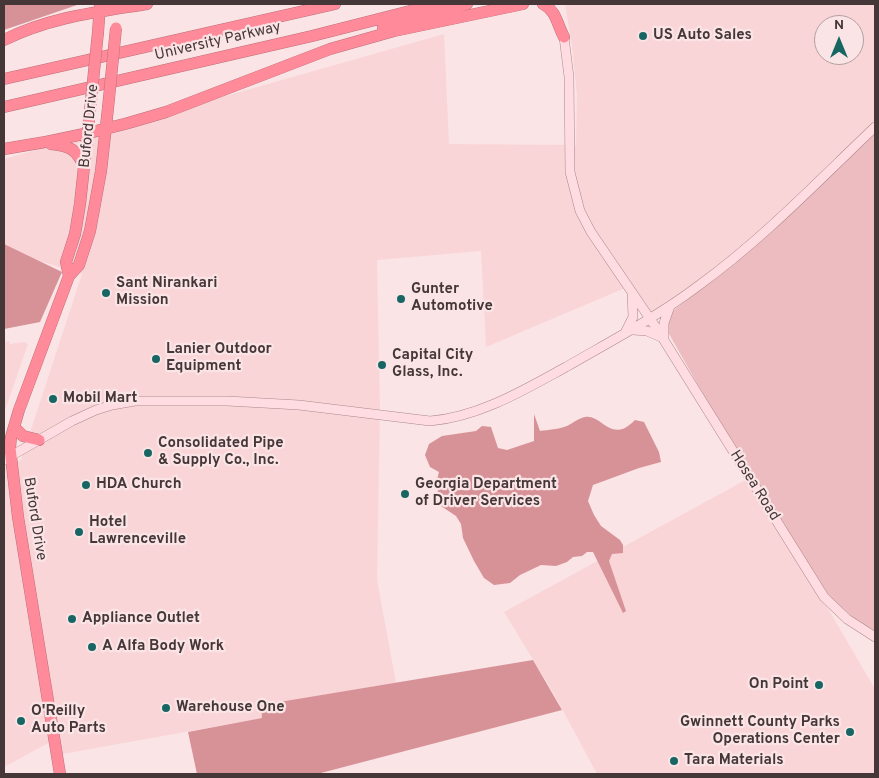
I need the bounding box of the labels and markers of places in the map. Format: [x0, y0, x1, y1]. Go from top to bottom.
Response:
place label: US Auto Sales [653, 27, 752, 45]
marker: US Auto Sales [637, 30, 649, 42]
place label: Sant Nirankari Mission [116, 275, 217, 310]
place label: Gunter Automotive [411, 281, 493, 316]
marker: Sant Nirankari Mission [100, 287, 112, 299]
marker: Gunter Automotive [395, 293, 407, 305]
place label: Lanier Outdoor Equipment [166, 341, 272, 376]
place label: Capital City Glass, Inc. [392, 347, 473, 382]
marker: Lanier Outdoor Equipment [150, 353, 162, 365]
marker: Capital City Glass, Inc. [376, 359, 388, 371]
place label: Mobil Mart [63, 390, 137, 408]
marker: Mobil Mart [47, 393, 59, 405]
place label: Consolidated Pipe & Supply Co., Inc. [158, 435, 284, 470]
marker: Consolidated Pipe & Supply Co., Inc. [142, 447, 154, 459]
place label: HDA Church [96, 476, 182, 494]
place label: Georgia Department of Driver Services [415, 476, 557, 511]
marker: HDA Church [80, 479, 92, 491]
marker: Georgia Department of Driver Services [399, 488, 411, 500]
place label: Hotel Lawrenceville [89, 514, 186, 549]
marker: Hotel Lawrenceville [73, 526, 85, 538]
place label: Appliance Outlet [82, 610, 200, 628]
marker: Appliance Outlet [66, 613, 78, 625]
place label: A Alfa Body Work [102, 638, 224, 656]
marker: A Alfa Body Work [86, 641, 98, 653]
place label: On Point [749, 676, 809, 694]
marker: On Point [813, 679, 825, 691]
place label: Warehouse One [176, 699, 285, 717]
marker: Warehouse One [160, 702, 172, 714]
place label: O'Reilly Auto Parts [31, 703, 106, 738]
place label: Gwinnett County Parks Operations Center [680, 714, 840, 749]
marker: O'Reilly Auto Parts [15, 715, 27, 727]
marker: Gwinnett County Parks Operations Center [844, 726, 856, 738]
place label: Tara Materials [684, 752, 784, 770]
marker: Tara Materials [668, 755, 680, 767]

